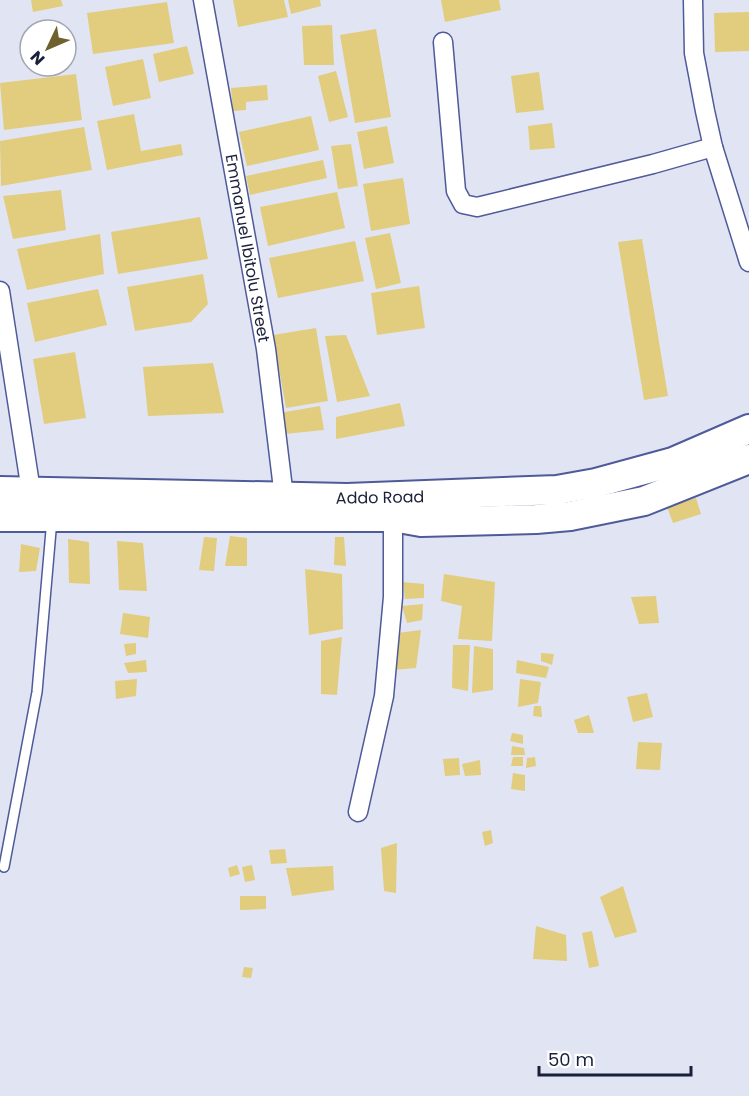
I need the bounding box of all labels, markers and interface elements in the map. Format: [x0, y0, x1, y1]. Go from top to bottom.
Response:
north arrow [18, 18, 78, 78]
text: N [25, 46, 50, 70]
street label: Emmanuel Ibitolu Street [220, 152, 275, 344]
street label: Addo Road [336, 485, 424, 510]
scale bar [539, 1039, 690, 1077]
text: 50 m [548, 1047, 594, 1072]

